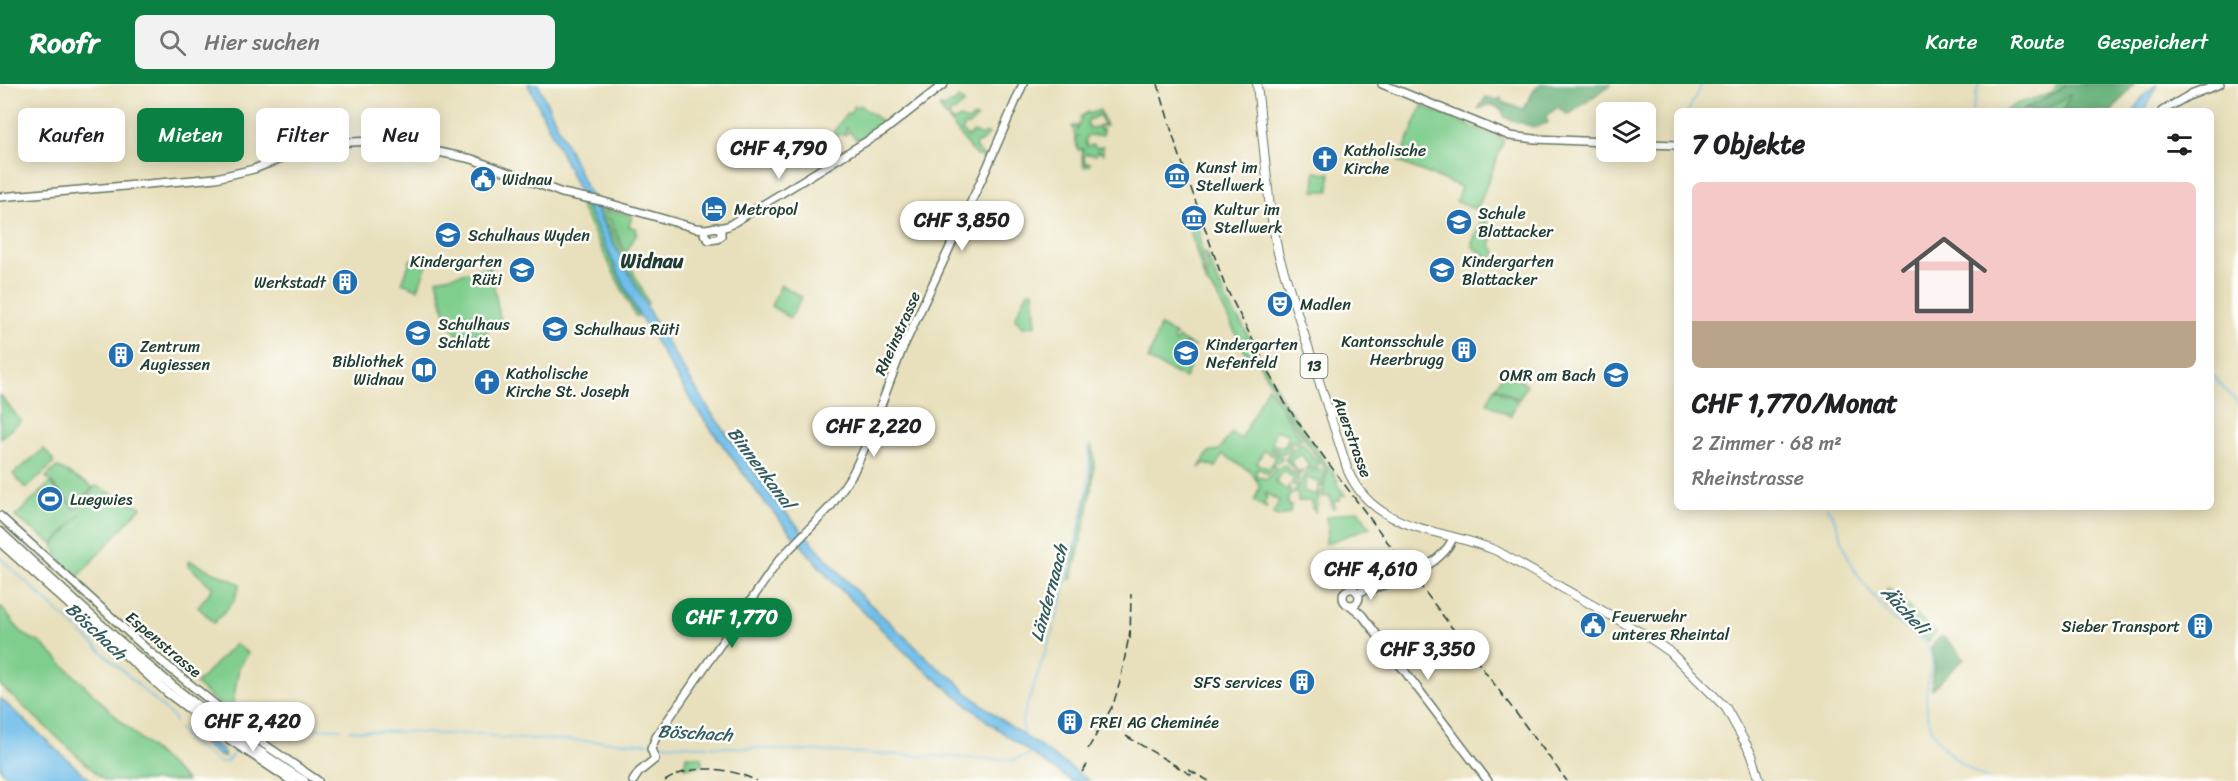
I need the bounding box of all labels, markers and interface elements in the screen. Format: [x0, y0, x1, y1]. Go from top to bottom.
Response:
search box [135, 15, 555, 69]
text: Roofr [30, 18, 99, 67]
text: Hier suchen [204, 23, 320, 62]
text: Karte [1926, 23, 1977, 61]
text: Route [2010, 23, 2064, 61]
text: Gespeichert [2097, 23, 2208, 61]
icon: search [156, 26, 189, 59]
map controls [1596, 102, 1656, 162]
button: layers [1596, 102, 1656, 162]
chip: Kaufen [18, 108, 125, 162]
chip: Mieten [137, 108, 244, 162]
chip: Filter [256, 108, 349, 162]
chip: Neu [361, 108, 440, 162]
text: 7 Objekte [1692, 121, 1805, 167]
icon: filters [2163, 128, 2196, 161]
pin: CHF 4,790 [710, 129, 848, 180]
text: CHF 4,790 [731, 131, 827, 166]
place label: Katholische Kirche [1344, 136, 1426, 183]
church icon: Katholische Kirche [1310, 144, 1340, 174]
place label: Kunst im Stellwerk [1196, 153, 1265, 200]
museum icon: Kunst im Stellwerk [1162, 161, 1192, 191]
public building icon: Widnau [468, 164, 498, 194]
place label: Widnau [502, 165, 553, 194]
hotel icon: Metropol [699, 194, 729, 224]
place label: Metropol [734, 195, 798, 224]
place label: Kultur im Stellwerk [1214, 195, 1283, 242]
place label: Schule Blattacker [1478, 199, 1554, 246]
pin: CHF 3,850 [893, 201, 1031, 252]
text: CHF 3,850 [914, 203, 1010, 238]
museum icon: Kultur im Stellwerk [1179, 203, 1209, 233]
school or university icon: Schule Blattacker [1444, 207, 1474, 237]
school or university icon: Schulhaus Wyden [433, 220, 463, 250]
place label: Schulhaus Wyden [468, 221, 590, 250]
icon: home [1890, 221, 1998, 329]
district label: Widnau [620, 244, 684, 279]
place label: Kindergarten Rüti [410, 247, 503, 294]
place label: Kindergarten Blattacker [1462, 247, 1554, 294]
school or university icon: Kindergarten Rüti [507, 255, 537, 285]
school or university icon: Kindergarten Blattacker [1427, 255, 1457, 285]
building icon: Werkstadt [330, 267, 360, 297]
place label: Werkstadt [254, 268, 327, 297]
street label: Rheinstrasse [866, 286, 929, 380]
theatre icon: Madlen [1265, 289, 1295, 319]
place label: Madlen [1300, 290, 1351, 319]
place label: Schulhaus Schlatt [438, 310, 511, 357]
school or university icon: Schulhaus Rüti [540, 314, 570, 344]
place label: Schulhaus Rüti [574, 315, 680, 344]
school or university icon: Schulhaus Schlatt [403, 318, 433, 348]
place label: Kantonsschule Heerbrugg [1341, 327, 1444, 374]
place label: Kindergarten Nefenfeld [1206, 330, 1298, 377]
place label: Zentrum Augiessen [139, 332, 210, 379]
building icon: Kantonsschule Heerbrugg [1449, 335, 1479, 365]
school or university icon: Kindergarten Nefenfeld [1171, 338, 1201, 368]
building icon: Zentrum Augiessen [106, 340, 136, 370]
place label: Bibliothek Widnau [332, 347, 404, 394]
road number: 13 [1300, 354, 1328, 378]
library icon: Bibliothek Widnau [409, 355, 439, 385]
place label: Katholische Kirche St. Joseph [506, 359, 630, 406]
school or university icon: OMR am Bach [1601, 360, 1631, 390]
place label: OMR am Bach [1500, 361, 1596, 390]
church icon: Katholische Kirche St. Joseph [472, 367, 502, 397]
text: CHF 1,770/Monat [1692, 380, 1898, 426]
street label: Auerstrasse [1324, 392, 1381, 482]
pin: CHF 2,220 [805, 407, 943, 458]
text: CHF 2,220 [826, 409, 922, 444]
water label: Binnenkanal [719, 420, 805, 520]
text: 2 Zimmer · 68 m² [1692, 426, 1842, 461]
text: Rheinstrasse [1692, 461, 1804, 496]
sports icon: Luegwies [35, 484, 65, 514]
place label: Luegwies [70, 485, 133, 514]
water label: Ländernaach [1021, 539, 1078, 645]
pin: CHF 4,610 [1302, 550, 1440, 601]
text: CHF 4,610 [1324, 552, 1418, 587]
water label: Äächeli [1872, 577, 1940, 645]
water label: Böschach [58, 594, 135, 669]
pin: CHF 1,770 [663, 598, 801, 649]
text: CHF 1,770 [686, 600, 778, 635]
place label: Feuerwehr unteres Rheintal [1612, 602, 1730, 649]
street label: Espenstrasse [119, 603, 209, 686]
public building icon: Feuerwehr unteres Rheintal [1578, 610, 1608, 640]
building icon: Sieber Transport [2185, 611, 2215, 641]
place label: Sieber Transport [2061, 612, 2180, 641]
pin: CHF 3,350 [1359, 630, 1497, 681]
text: CHF 3,350 [1381, 632, 1475, 667]
building icon: SFS services [1287, 667, 1317, 697]
place label: SFS services [1193, 668, 1283, 697]
pin: CHF 2,420 [184, 702, 322, 753]
text: CHF 2,420 [205, 704, 301, 739]
building icon: FREI AG Cheminée [1055, 707, 1085, 737]
place label: FREI AG Cheminée [1090, 708, 1219, 737]
water label: Böschach [657, 715, 735, 751]

